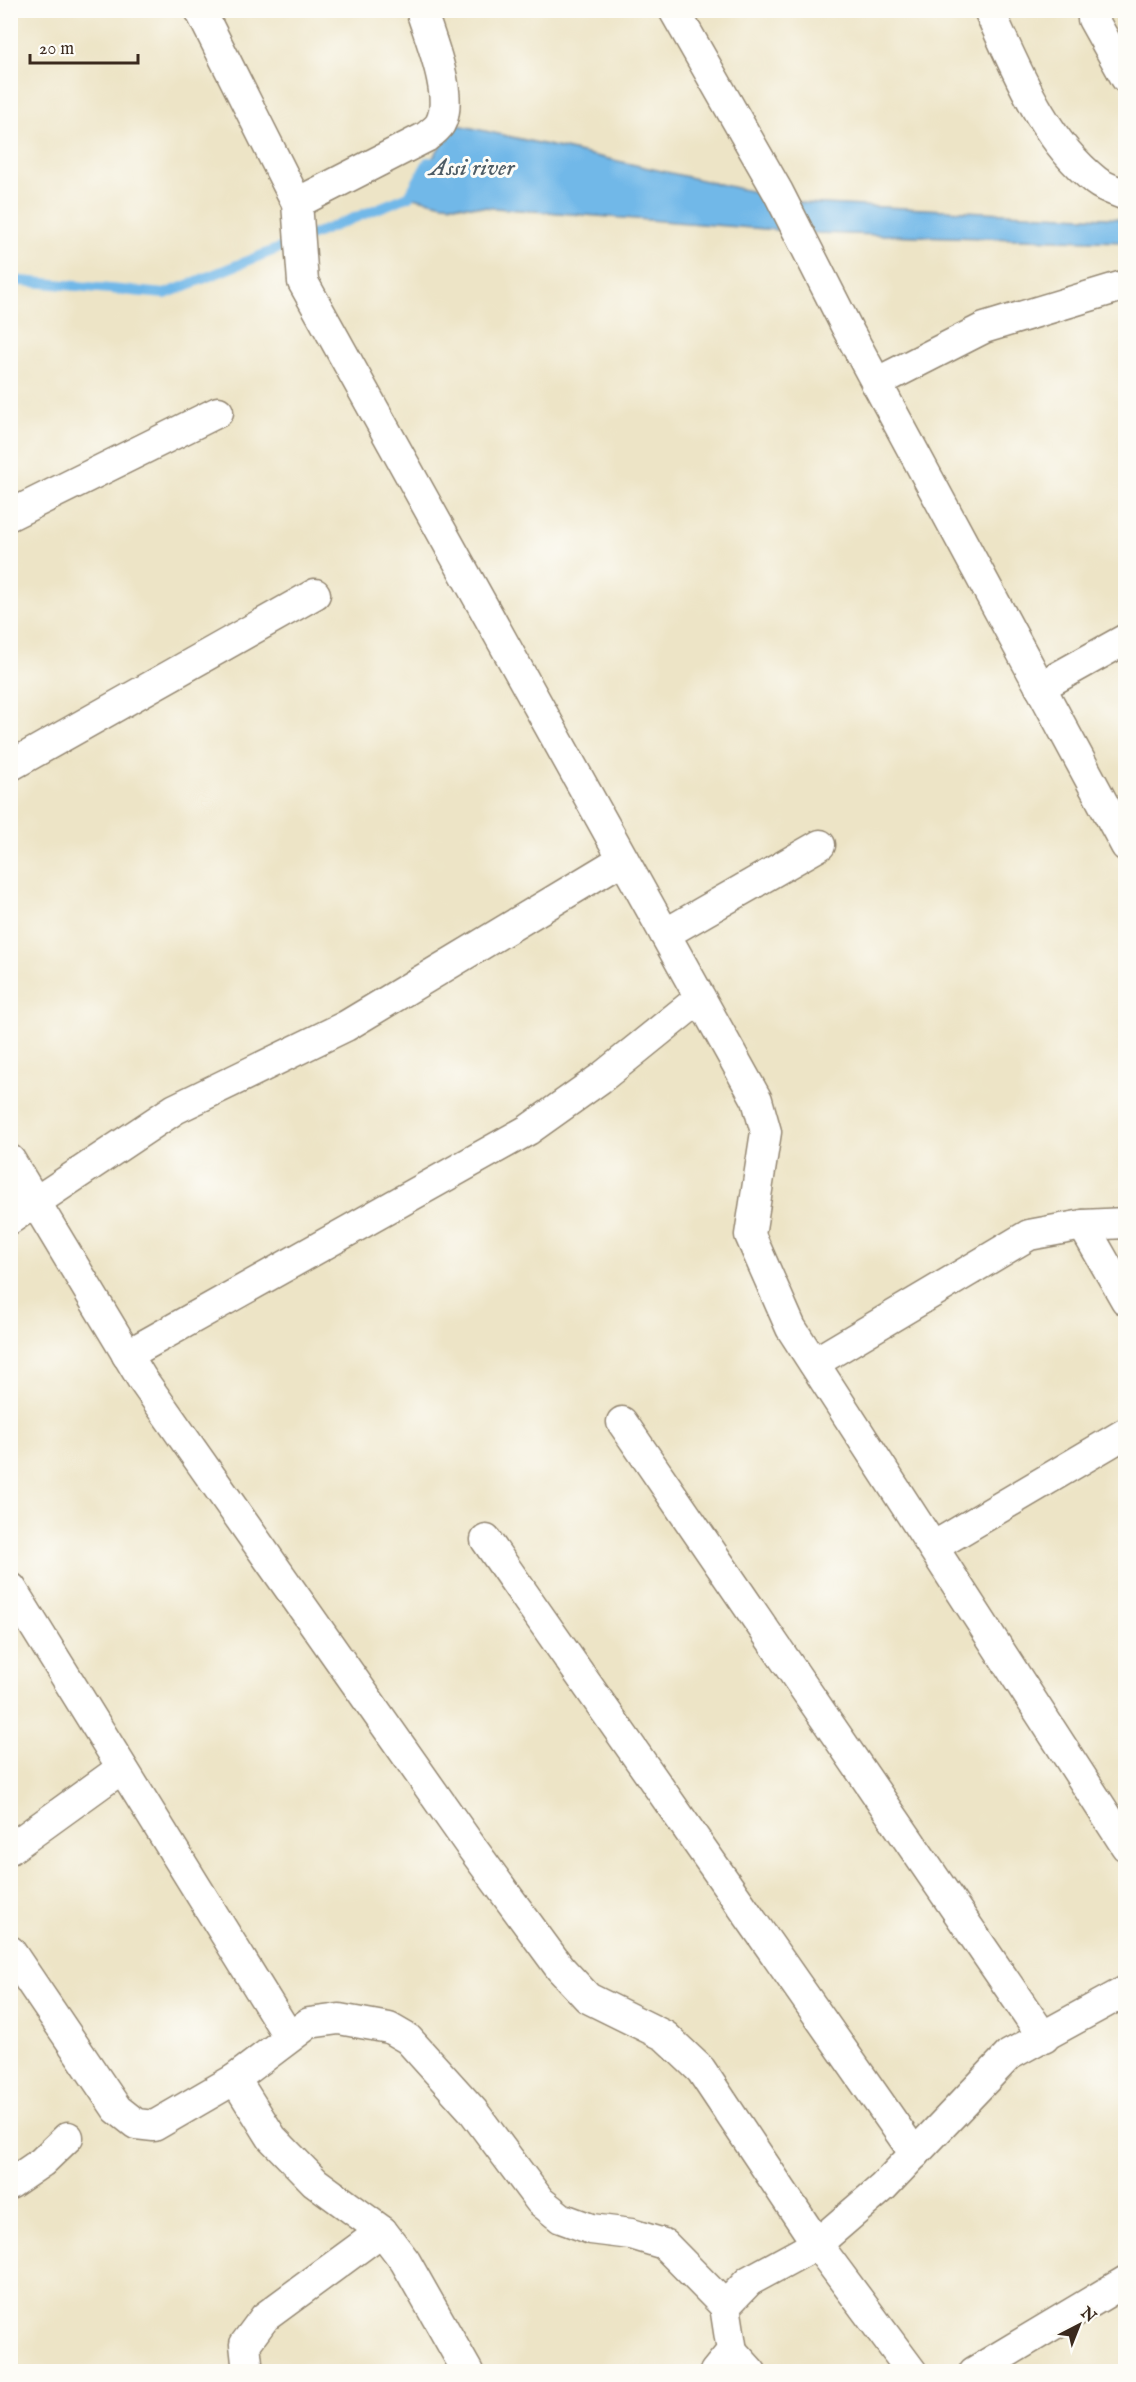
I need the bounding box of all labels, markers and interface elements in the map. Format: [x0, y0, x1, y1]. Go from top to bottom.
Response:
scale bar [30, 27, 138, 65]
text: 20 m [39, 38, 74, 61]
water label: Assi river [427, 153, 516, 184]
north arrow [1049, 2295, 1109, 2355]
text: N [1075, 2303, 1100, 2328]

